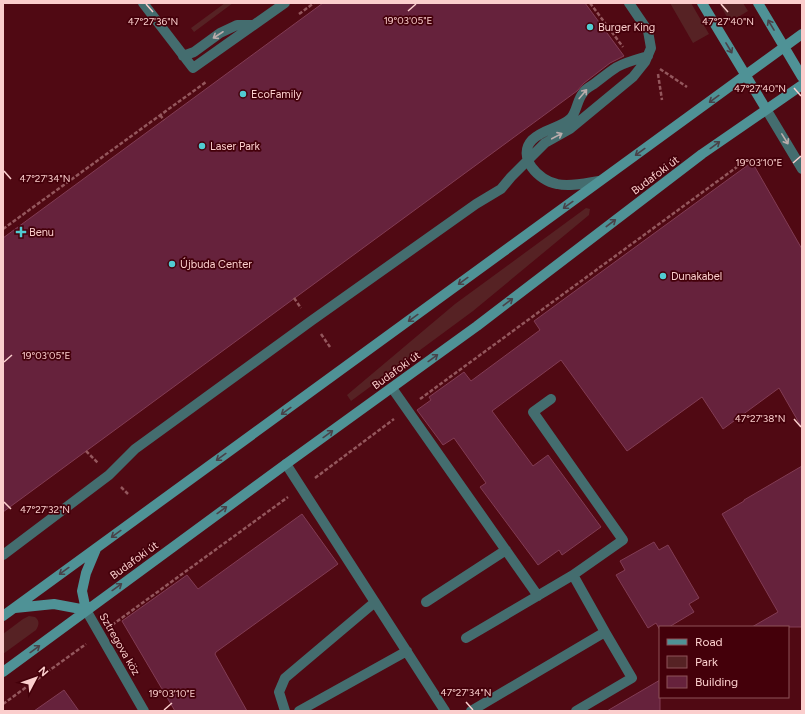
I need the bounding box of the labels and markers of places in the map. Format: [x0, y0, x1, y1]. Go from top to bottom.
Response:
place label: Burger King [598, 21, 655, 34]
marker: Burger King [585, 22, 595, 32]
place label: EcoFamily [251, 88, 302, 101]
marker: EcoFamily [238, 89, 248, 99]
place label: Laser Park [210, 140, 260, 153]
marker: Laser Park [197, 141, 207, 151]
place label: Benu [29, 226, 54, 239]
marker: Benu [16, 227, 26, 237]
place label: Újbuda Center [180, 257, 252, 271]
marker: Újbuda Center [167, 259, 177, 269]
place label: Dunakabel [671, 270, 722, 283]
marker: Dunakabel [658, 271, 668, 281]

